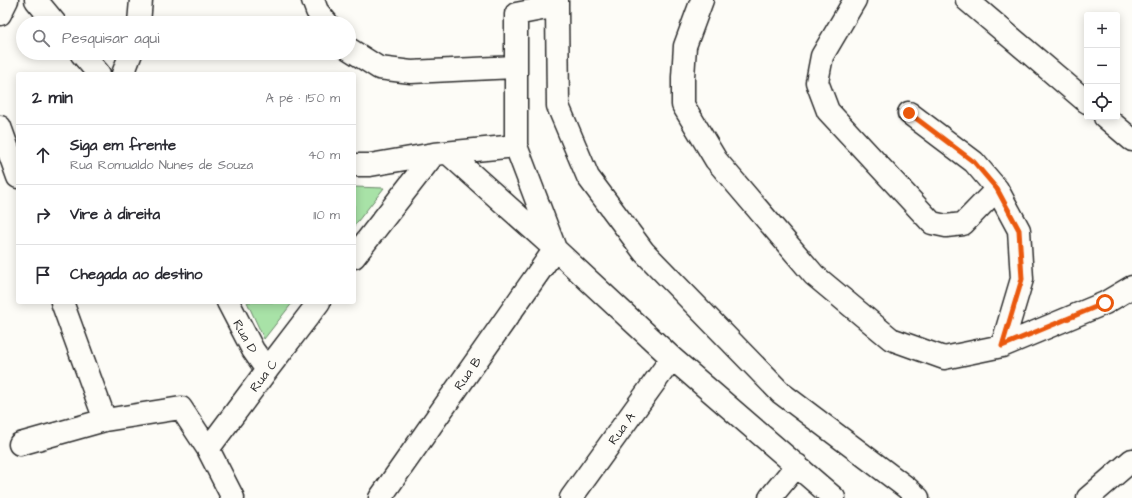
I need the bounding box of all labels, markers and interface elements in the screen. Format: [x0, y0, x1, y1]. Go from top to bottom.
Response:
map controls [1084, 12, 1120, 120]
button: + [1084, 12, 1120, 48]
search box [16, 16, 356, 60]
icon: search [30, 27, 52, 49]
text: Pesquisar aqui [62, 28, 159, 49]
button: − [1084, 48, 1120, 84]
button: locate [1084, 84, 1120, 120]
text: 2 min [32, 86, 73, 110]
text: A pé · 150 m [266, 89, 340, 107]
route end [900, 104, 918, 122]
text: Siga em frente [70, 135, 176, 156]
icon: ahead [32, 144, 54, 166]
text: 40 m [308, 146, 340, 164]
text: Rua Romualdo Nunes de Souza [70, 156, 253, 174]
icon: right [32, 204, 54, 226]
text: Vire à direita [70, 204, 160, 225]
text: 110 m [313, 206, 340, 224]
icon: arrive [32, 264, 54, 286]
text: Chegada ao destino [70, 264, 203, 285]
route start [1096, 294, 1114, 312]
street label: Rua D [228, 316, 262, 357]
street label: Rua B [450, 353, 486, 394]
street label: Rua C [246, 355, 282, 396]
street label: Rua A [604, 408, 640, 448]

